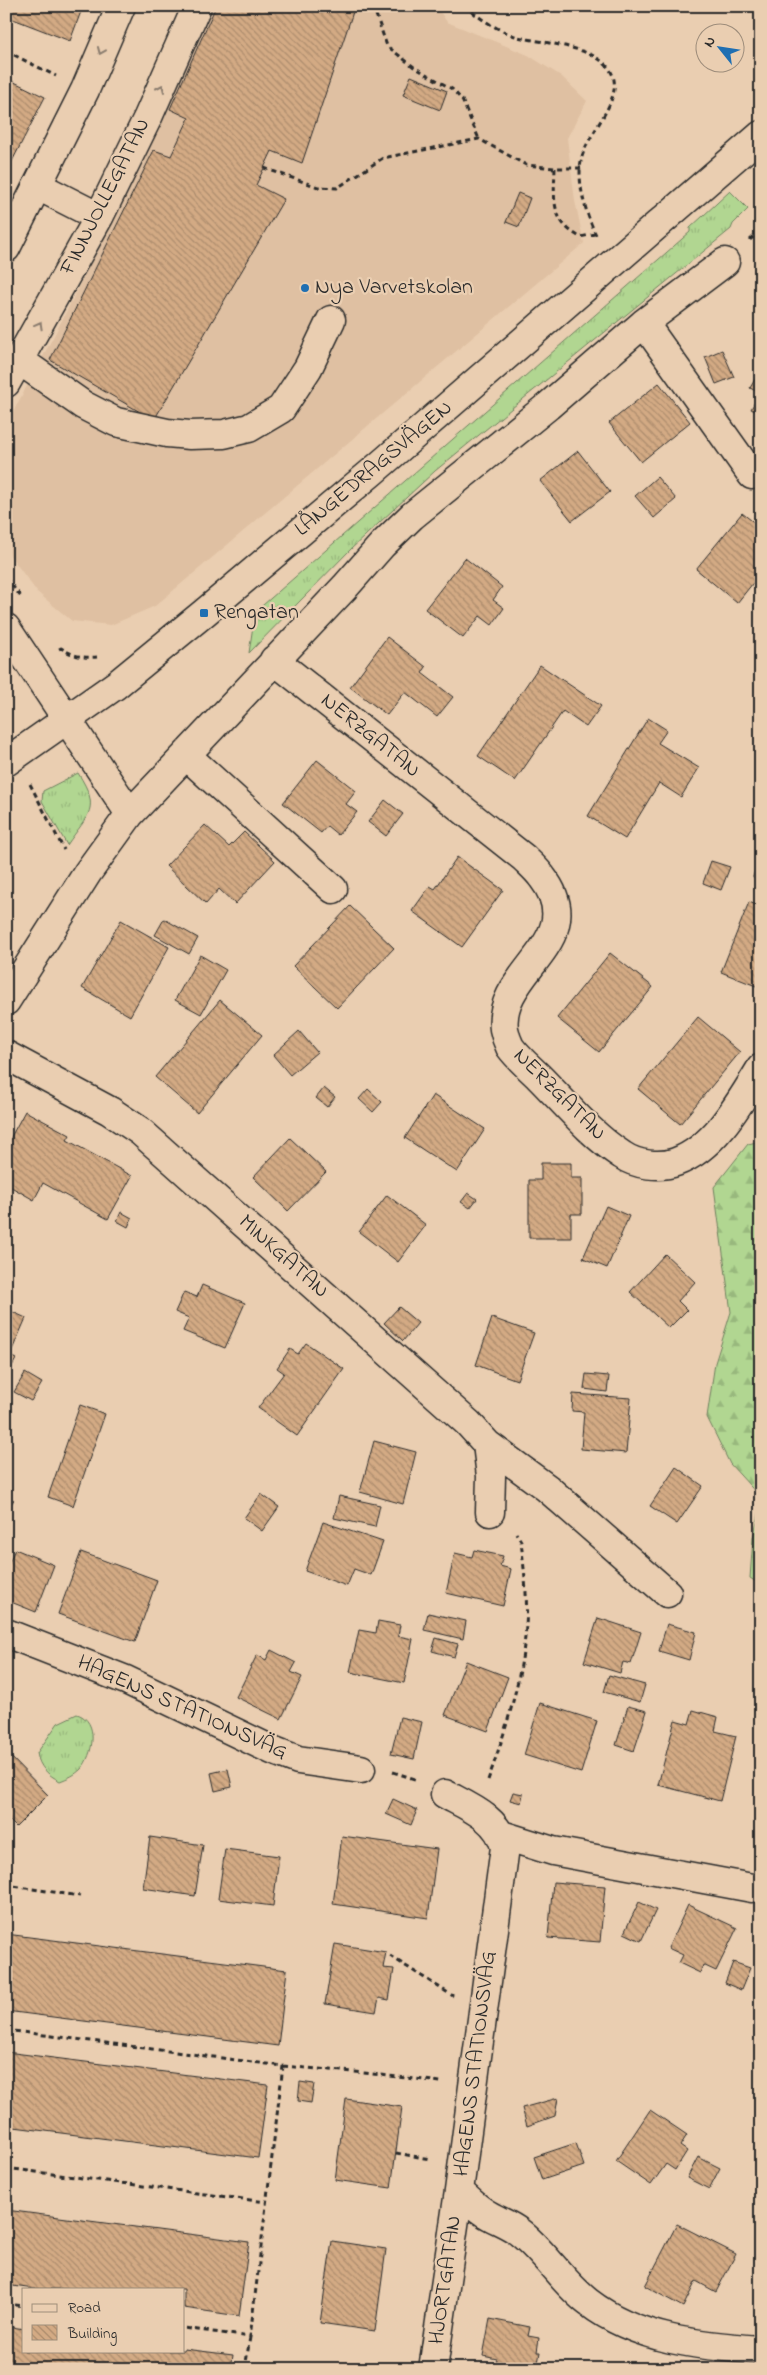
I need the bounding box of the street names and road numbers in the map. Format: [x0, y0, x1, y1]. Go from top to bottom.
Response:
street label: FINNJOLLEGATAN [52, 113, 159, 282]
street label: LÅNGEDRAGSVÄGEN [288, 393, 460, 545]
street label: NERZGATAN [313, 686, 427, 786]
street label: NERZGATAN [505, 1041, 613, 1149]
street label: MINKGATAN [231, 1208, 335, 1306]
street label: HAGENS STATIONSVÄG [72, 1647, 292, 1769]
street label: HAGENS STATIONSVÄG [446, 1949, 506, 2179]
street label: HJORTGATAN [421, 2214, 471, 2346]

